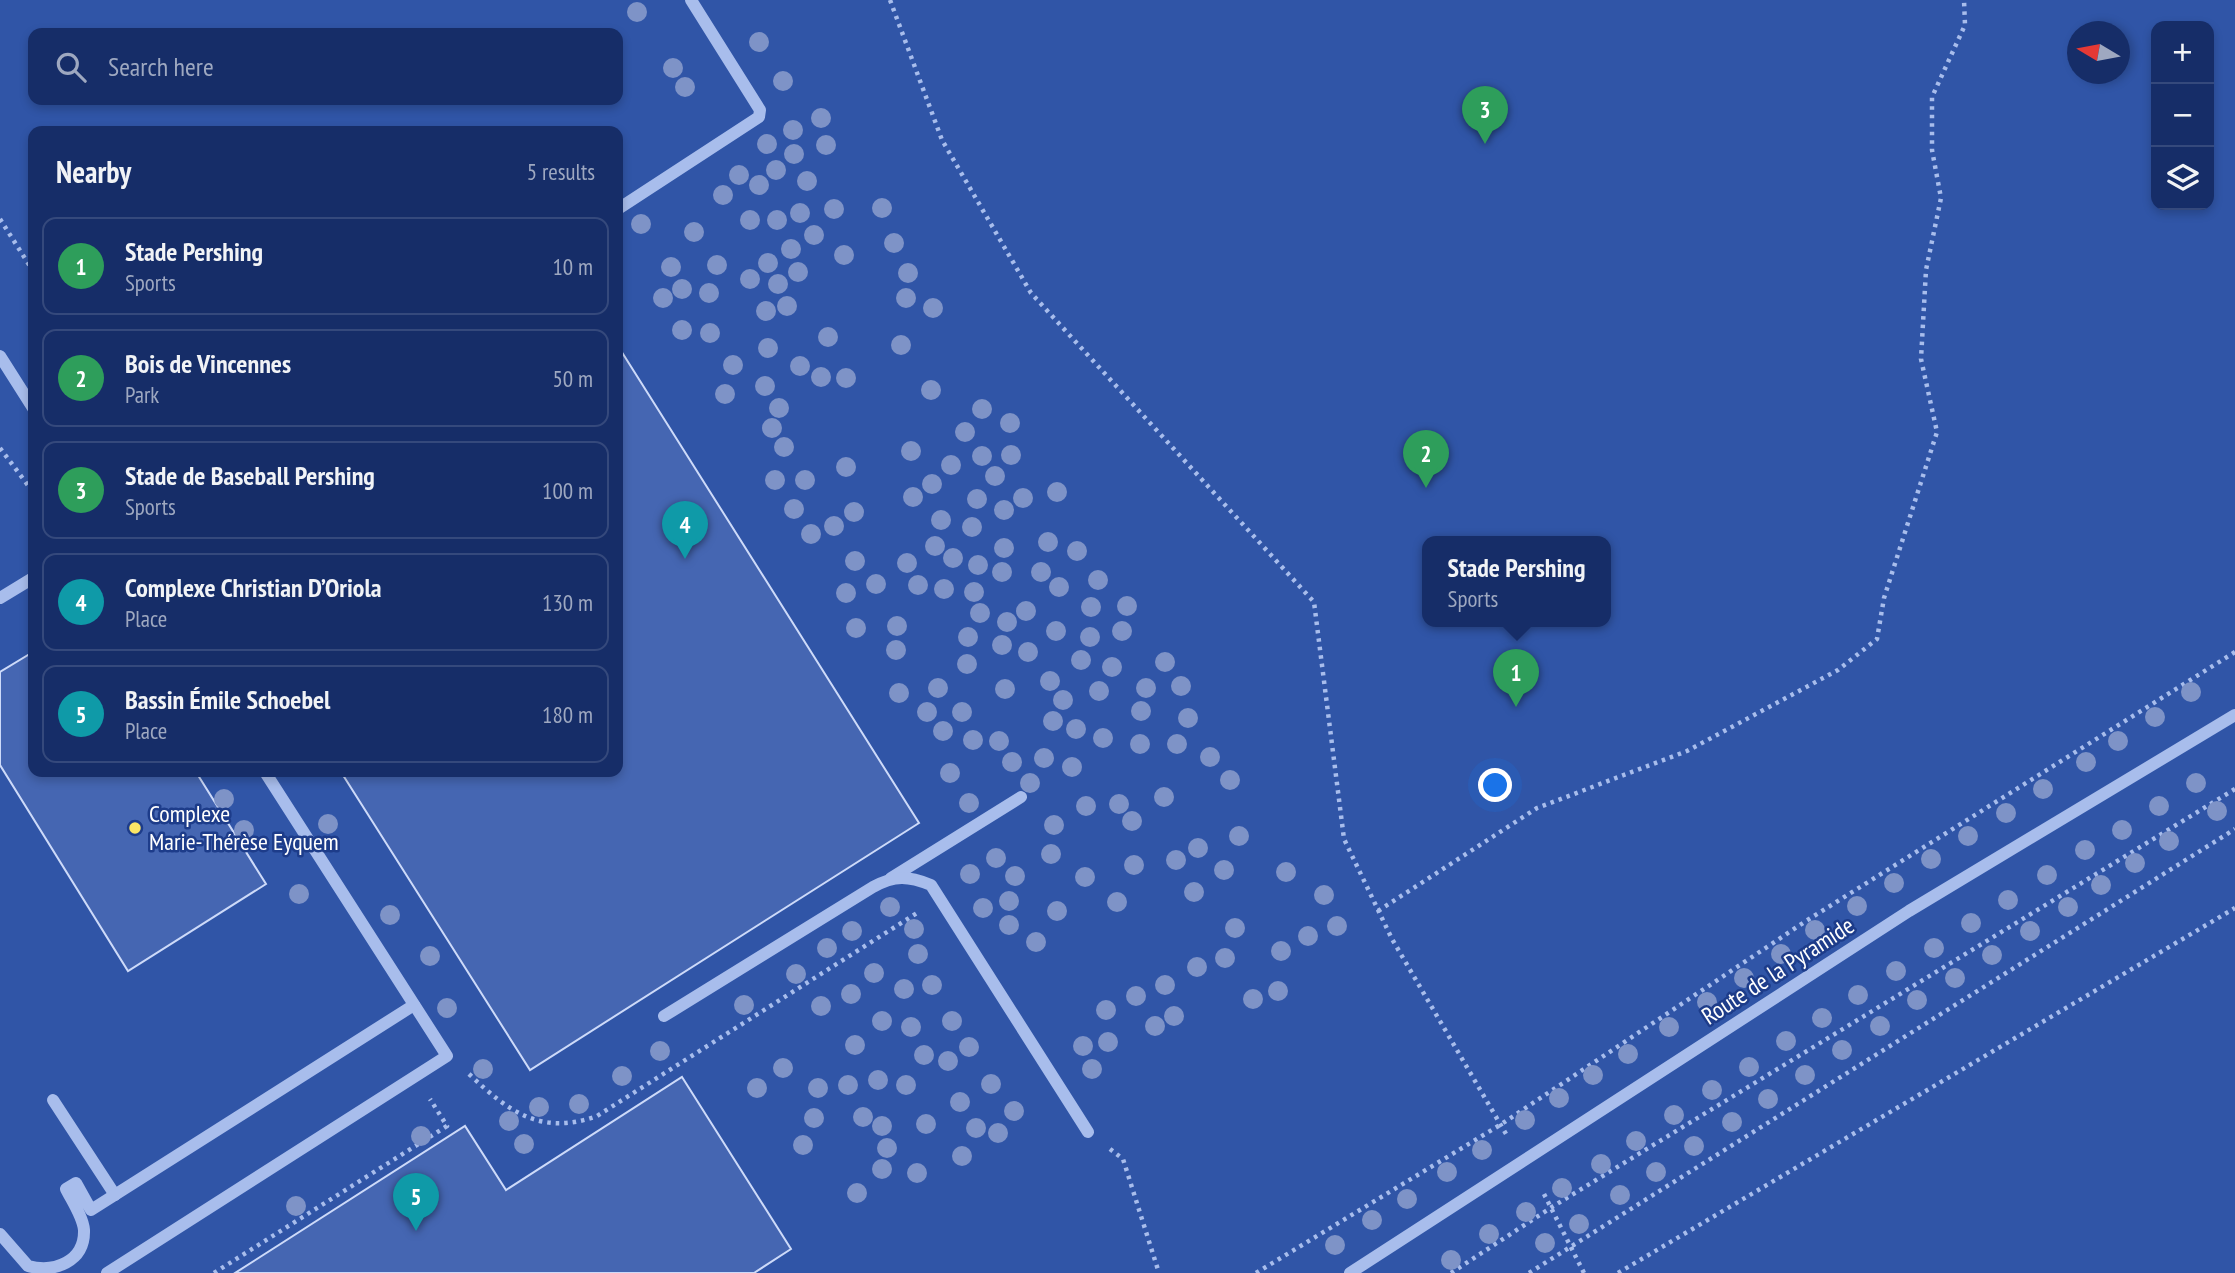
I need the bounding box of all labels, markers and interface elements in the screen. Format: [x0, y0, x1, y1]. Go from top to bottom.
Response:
north arrow [2067, 21, 2130, 84]
map controls [2151, 21, 2214, 210]
button: + [2151, 21, 2214, 84]
search box [28, 28, 623, 105]
icon: search [52, 48, 90, 86]
text: Search here [108, 50, 214, 83]
button: − [2151, 84, 2214, 147]
pin: 3 [1462, 86, 1508, 144]
button: layers [2151, 147, 2214, 210]
text: Nearby [56, 152, 131, 191]
text: 5 results [527, 157, 595, 186]
text: Stade Pershing [125, 235, 263, 268]
text: 1 [76, 252, 87, 281]
text: 10 m [552, 252, 593, 281]
text: Sports [125, 268, 176, 297]
text: Bois de Vincennes [125, 347, 291, 380]
text: 2 [76, 364, 87, 393]
text: 50 m [552, 364, 593, 393]
text: Park [125, 380, 159, 409]
pin: 2 [1403, 430, 1449, 488]
text: Stade de Baseball Pershing [125, 459, 375, 492]
text: 3 [76, 476, 87, 505]
text: 100 m [542, 476, 593, 505]
text: Sports [125, 492, 176, 521]
pin: 4 [662, 501, 708, 559]
popup [1422, 536, 1611, 627]
text: Stade Pershing [1448, 551, 1585, 584]
text: Complexe Christian D’Oriola [125, 571, 381, 604]
text: Sports [1448, 584, 1498, 613]
text: 4 [76, 588, 87, 617]
text: 130 m [542, 588, 593, 617]
text: Place [125, 604, 167, 633]
pin: 1 [1493, 649, 1539, 707]
text: Bassin Émile Schoebel [125, 683, 330, 716]
text: 5 [76, 700, 87, 729]
text: 180 m [542, 700, 593, 729]
text: Place [125, 716, 167, 745]
your location [1478, 768, 1512, 802]
place label: Complexe Marie-Thérèse Eyquem [149, 798, 339, 857]
marker: Complexe Marie-Thérèse Eyquem [127, 820, 143, 836]
street label: Route de la Pyramide [1696, 910, 1860, 1031]
pin: 5 [393, 1173, 439, 1231]

